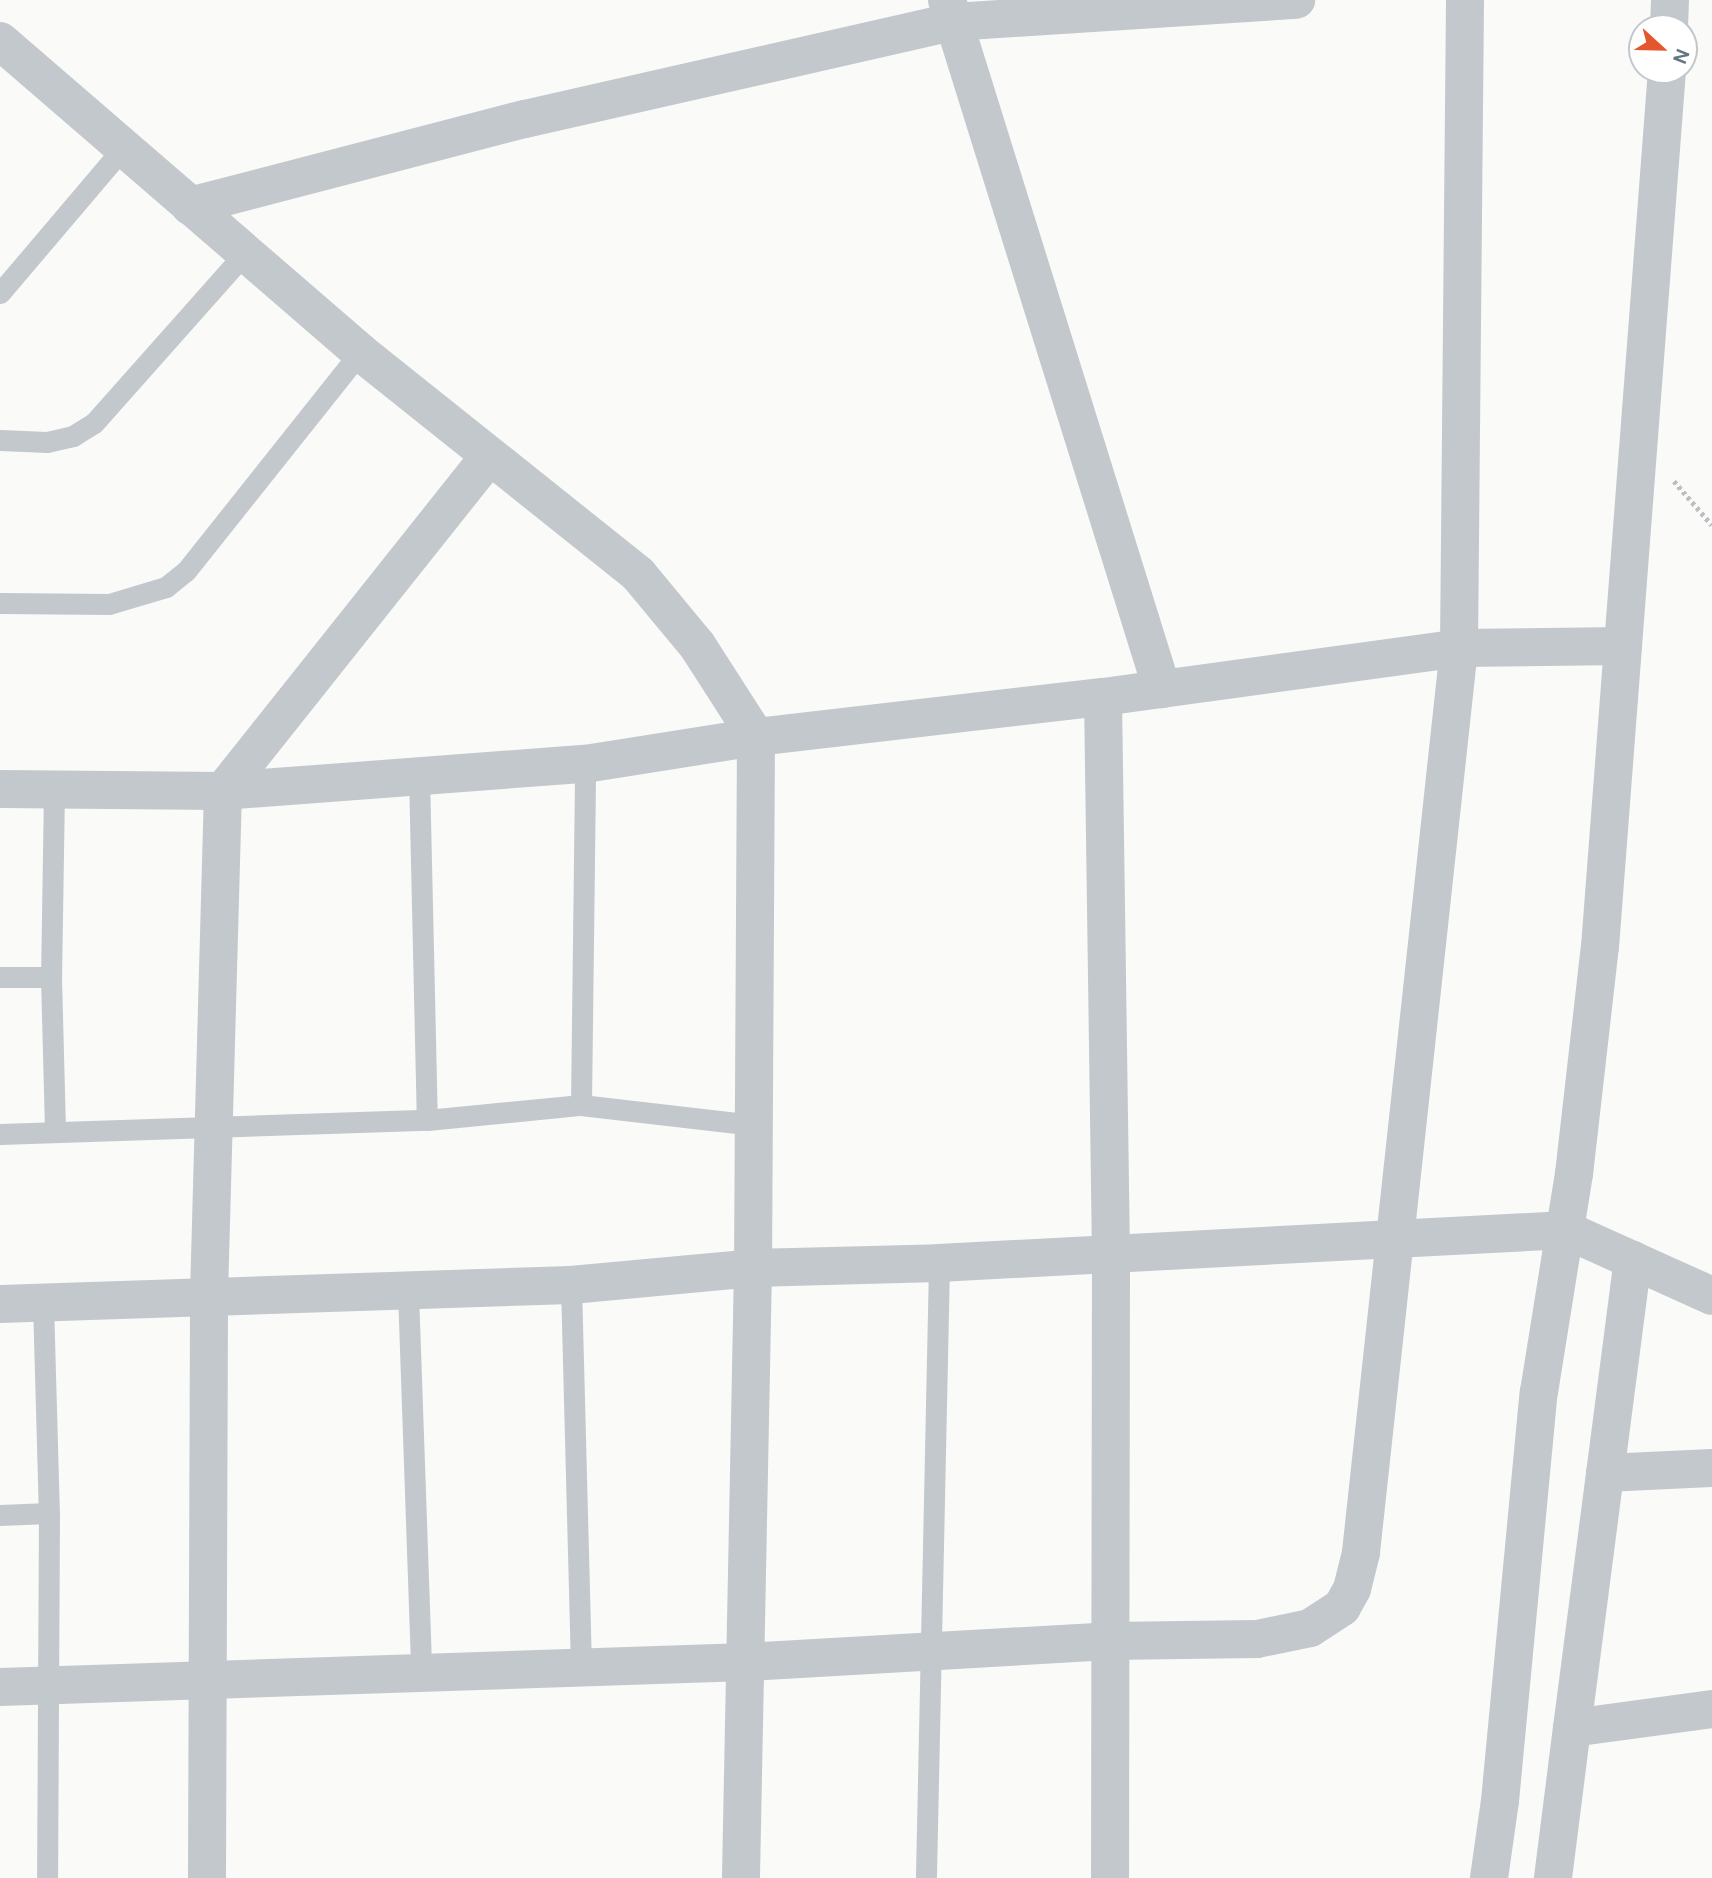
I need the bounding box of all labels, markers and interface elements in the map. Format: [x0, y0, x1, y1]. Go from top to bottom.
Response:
north arrow [1628, 14, 1698, 84]
text: N [1667, 45, 1695, 67]

